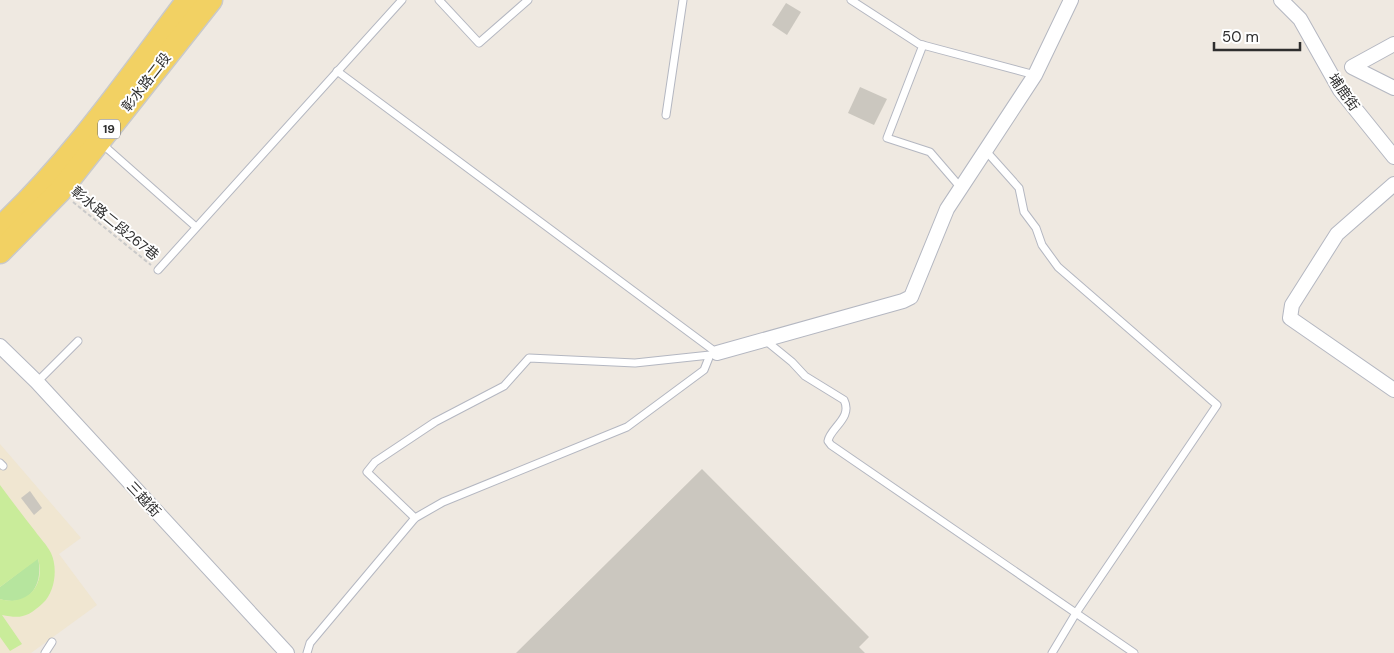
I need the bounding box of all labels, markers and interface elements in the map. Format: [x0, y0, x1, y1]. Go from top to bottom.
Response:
scale bar [1214, 20, 1300, 52]
text: 50 m [1222, 27, 1259, 47]
street label: 彰水路二段 [117, 49, 175, 115]
street label: 埔鹿街 [1325, 70, 1363, 114]
road number: 19 [98, 120, 120, 138]
street label: 彰水路二段267巷 [67, 182, 163, 264]
street label: 三越街 [123, 478, 165, 520]

